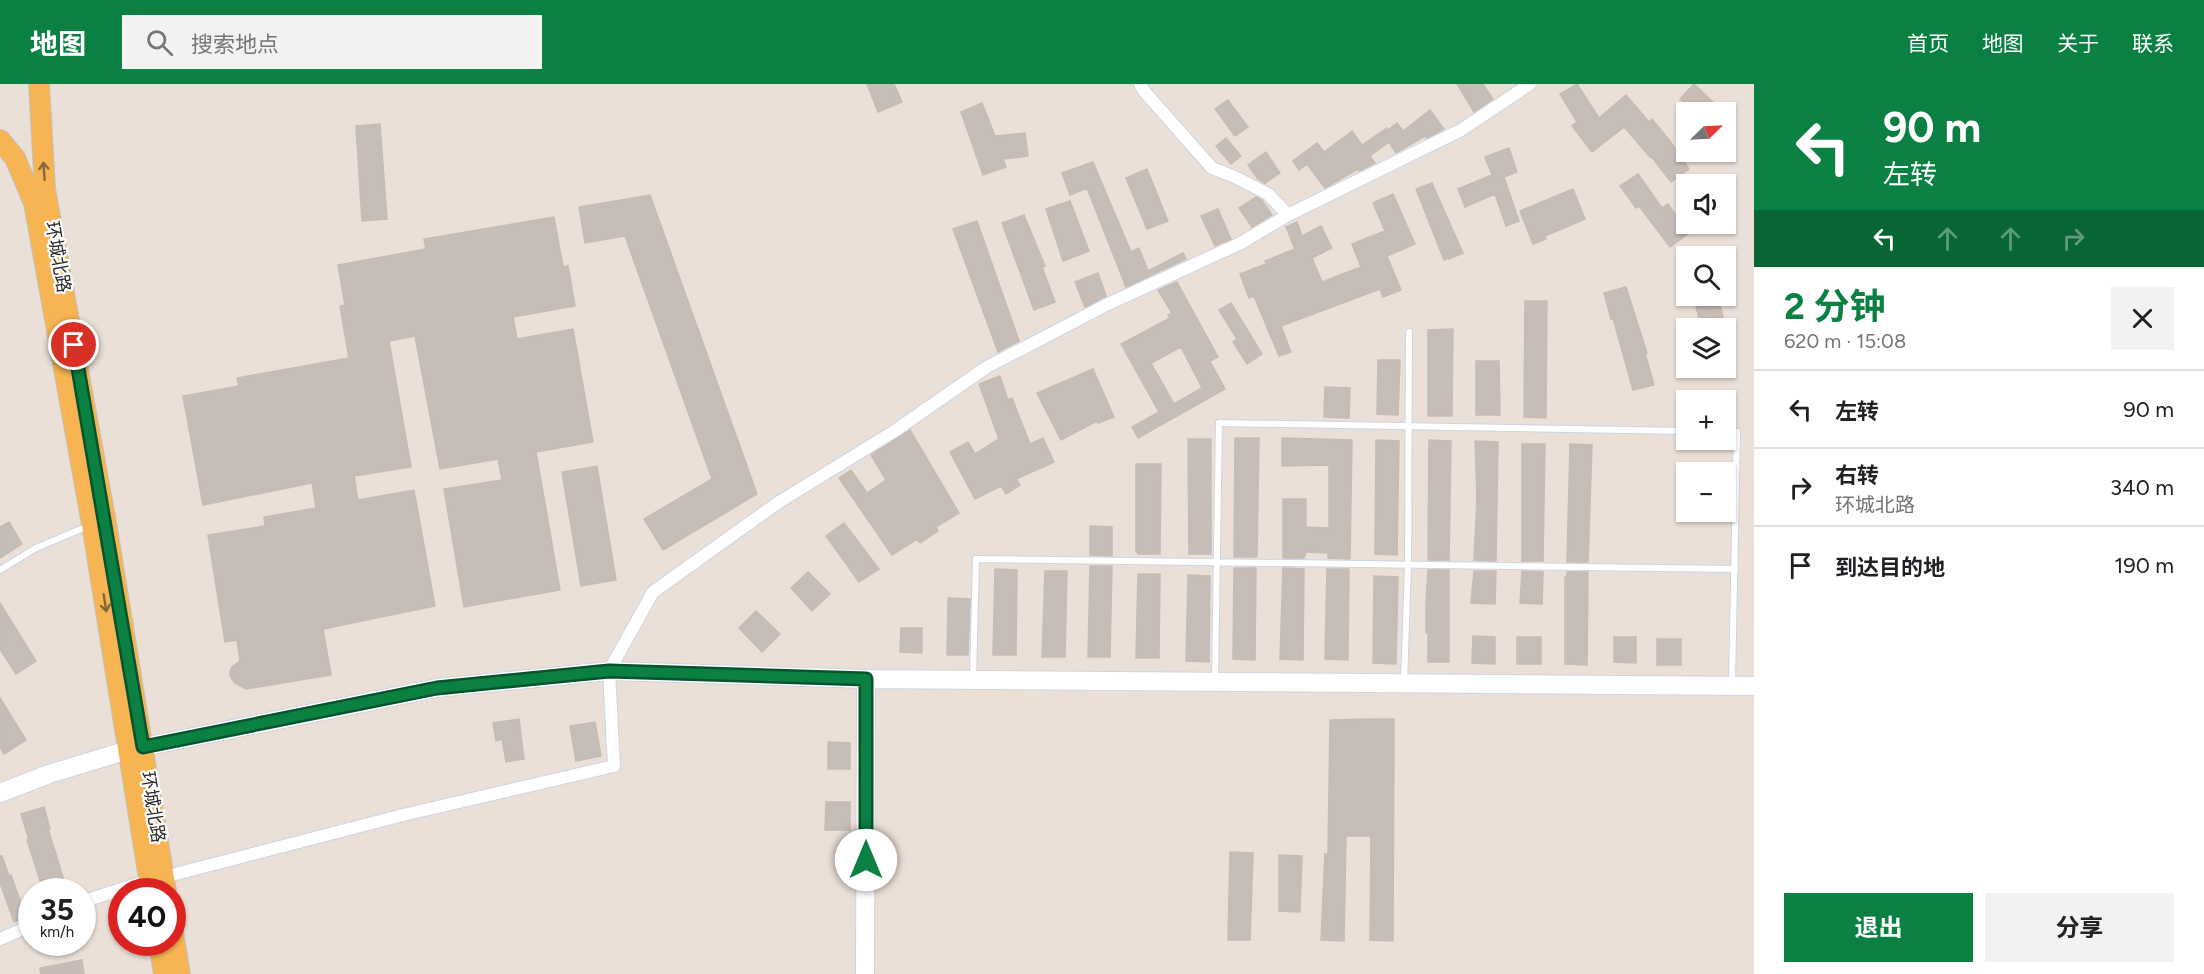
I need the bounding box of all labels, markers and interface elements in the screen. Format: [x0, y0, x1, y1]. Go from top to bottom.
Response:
search box [122, 15, 542, 69]
icon: search [143, 26, 176, 59]
text: 地图 [30, 27, 86, 61]
text: 搜索地点 [191, 31, 279, 58]
text: 首页 [1907, 31, 1949, 56]
text: 地图 [1982, 31, 2024, 56]
text: 关于 [2057, 31, 2099, 56]
text: 联系 [2132, 31, 2174, 56]
north arrow [1676, 102, 1736, 162]
map controls [1676, 102, 1736, 522]
text: 90 m [1883, 102, 1981, 153]
icon: left [1784, 108, 1862, 186]
text: 左转 [1883, 158, 1937, 191]
one-way arrow [39, 161, 50, 181]
button: sound [1676, 174, 1736, 234]
street label: 环城北路 [41, 220, 75, 294]
icon: left [1868, 222, 1901, 255]
icon: ahead [1931, 222, 1964, 255]
icon: ahead [1994, 222, 2027, 255]
icon: right [2057, 222, 2090, 255]
button: search [1676, 246, 1736, 306]
text: 2 分钟 [1784, 285, 1885, 328]
button: close [2111, 287, 2174, 350]
button: layers [1676, 318, 1736, 378]
pin [48, 319, 99, 370]
icon: arrive [57, 328, 90, 361]
text: 620 m · 15:08 [1784, 329, 1906, 353]
button: + [1676, 390, 1736, 450]
icon: left [1784, 393, 1817, 426]
text: 90 m [2123, 396, 2174, 423]
text: 左转 [1835, 398, 1879, 425]
button: − [1676, 462, 1736, 522]
text: 右转 [1835, 462, 1879, 489]
icon: right [1784, 471, 1817, 504]
text: 340 m [2110, 474, 2174, 501]
text: 环城北路 [1835, 493, 1915, 517]
icon: arrive [1784, 549, 1817, 582]
text: 190 m [2114, 552, 2174, 579]
text: 到达目的地 [1835, 554, 1945, 581]
one-way arrow [99, 592, 110, 612]
street label: 环城北路 [137, 770, 169, 844]
position arrow [834, 828, 898, 892]
speed limit sign: 40 [108, 878, 186, 956]
text: 35 [40, 891, 74, 928]
button: 退出 [1784, 893, 1973, 962]
button: 分享 [1985, 893, 2174, 962]
text: km/h [40, 923, 74, 941]

